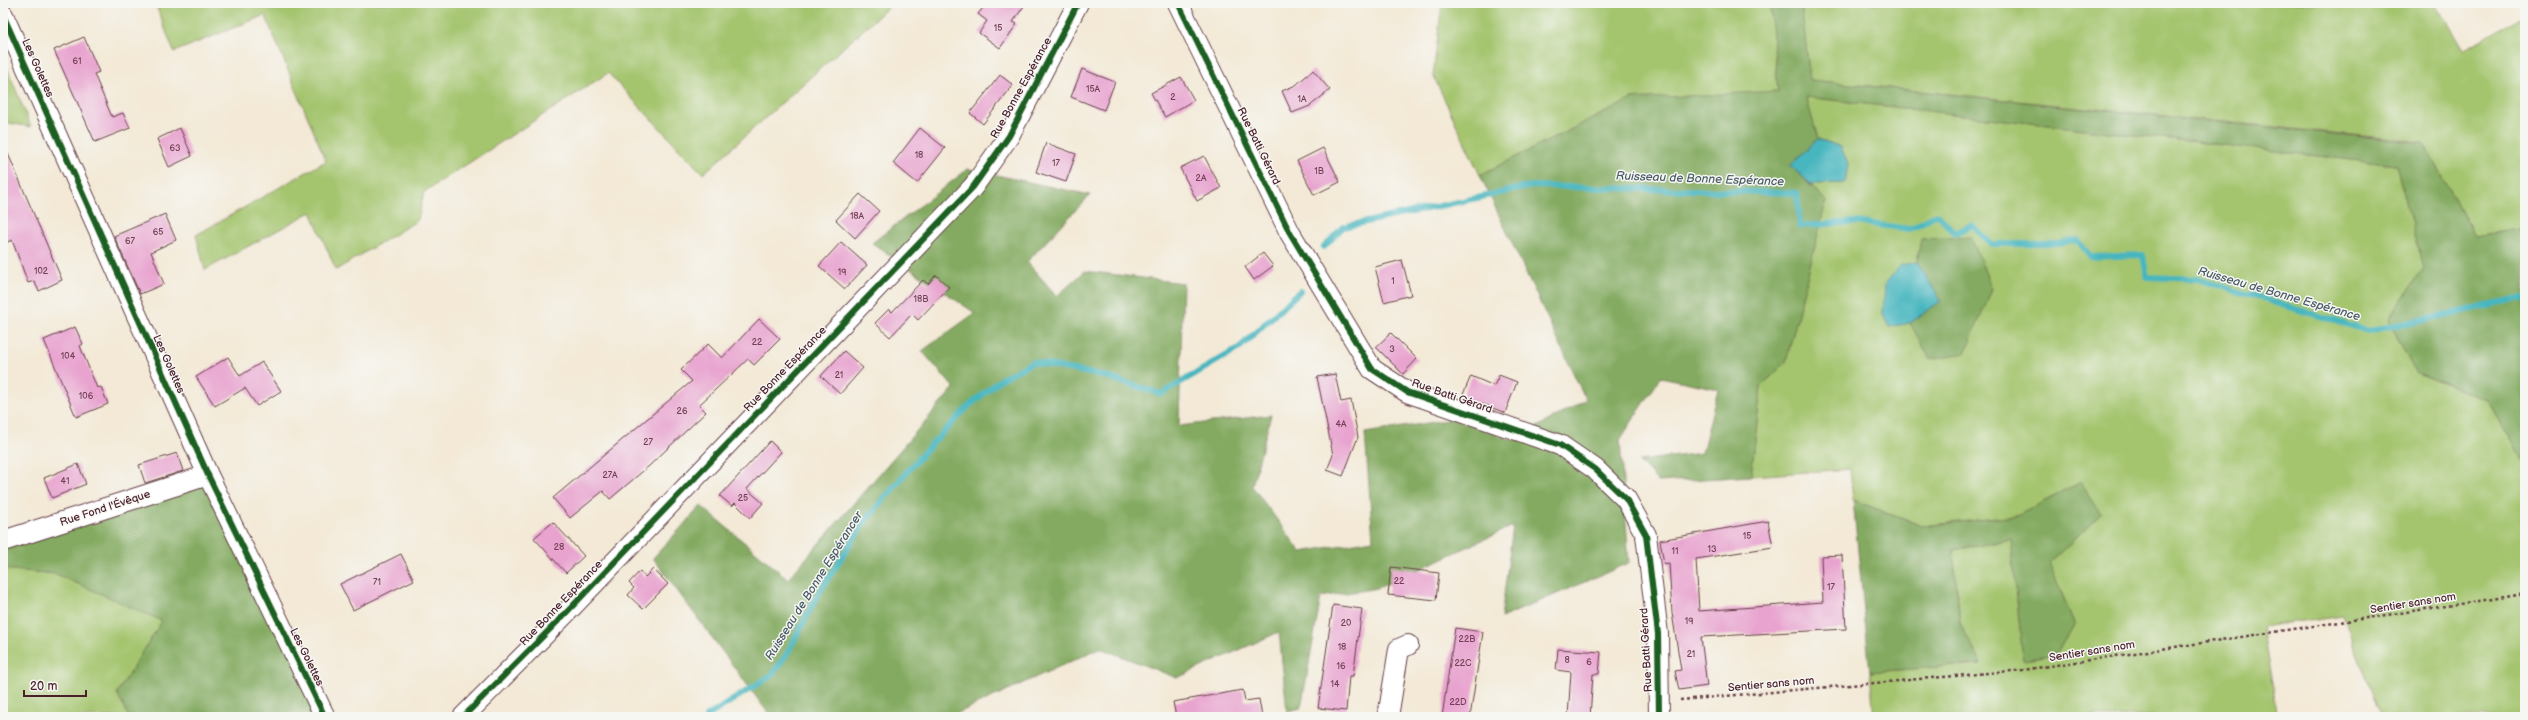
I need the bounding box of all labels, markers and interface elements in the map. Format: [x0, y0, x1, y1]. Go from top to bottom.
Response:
house number: 15 [994, 23, 1002, 34]
street label: Rue Bonne Espérance [988, 35, 1054, 141]
street label: Les Golettes [19, 37, 57, 100]
house number: 61 [73, 56, 81, 67]
house number: 15A [1086, 84, 1101, 95]
house number: 2 [1170, 92, 1176, 103]
house number: 1A [1298, 94, 1307, 105]
street label: Rue Batti Gérard [1235, 105, 1283, 187]
house number: 63 [169, 143, 181, 154]
house number: 18 [915, 150, 923, 161]
house number: 17 [1052, 158, 1061, 169]
house number: 1B [1314, 166, 1324, 177]
water label: Ruisseau de Bonne Espérance [1616, 169, 1784, 189]
house number: 2A [1196, 173, 1207, 184]
house number: 18A [850, 211, 865, 222]
house number: 65 [153, 227, 163, 238]
house number: 67 [125, 236, 136, 247]
water label: Ruisseau de Bonne Espérance [2196, 264, 2362, 324]
house number: 102 [34, 266, 49, 277]
house number: 19 [838, 267, 846, 278]
house number: 1 [1391, 276, 1395, 287]
house number: 18B [914, 294, 928, 305]
street label: Rue Bonne Espérance [741, 323, 829, 414]
street label: Les Golettes [150, 333, 188, 396]
house number: 22 [752, 337, 763, 348]
house number: 3 [1389, 344, 1395, 355]
house number: 104 [61, 351, 76, 362]
house number: 21 [835, 370, 843, 381]
street label: Rue Batti Gérard [1410, 376, 1494, 416]
house number: 106 [79, 391, 94, 402]
house number: 26 [677, 406, 688, 417]
house number: 4A [1336, 419, 1347, 430]
house number: 27 [643, 437, 653, 448]
house number: 27A [602, 470, 618, 481]
house number: 41 [61, 476, 69, 487]
street label: Rue Fond l'Évêque [58, 486, 152, 529]
house number: 25 [738, 493, 748, 504]
water label: Ruisseau de Bonne Espérancer [762, 507, 867, 663]
house number: 15 [1743, 531, 1751, 542]
house number: 28 [554, 542, 564, 553]
house number: 13 [1707, 544, 1717, 555]
house number: 11 [1672, 546, 1678, 557]
street label: Rue Bonne Espérance [517, 557, 605, 648]
house number: 22 [1394, 576, 1405, 587]
house number: 71 [373, 577, 381, 588]
house number: 17 [1827, 582, 1836, 593]
street label: Sentier sans nom [2369, 590, 2457, 616]
street label: Rue Batti Gérard [1637, 608, 1655, 692]
house number: 19 [1685, 616, 1693, 627]
house number: 20 [1341, 618, 1351, 629]
street label: Les Golettes [287, 626, 327, 689]
house number: 22B [1459, 634, 1475, 645]
street label: Sentier sans nom [2048, 638, 2136, 664]
house number: 18 [1338, 642, 1346, 653]
house number: 21 [1687, 649, 1695, 660]
house number: 8 [1564, 655, 1570, 666]
house number: 6 [1586, 657, 1592, 668]
house number: 22C [1454, 658, 1472, 669]
house number: 16 [1337, 661, 1346, 672]
scale bar [24, 672, 86, 698]
street label: Sentier sans nom [1727, 674, 1815, 694]
text: 20 m [30, 679, 57, 694]
house number: 14 [1331, 679, 1340, 690]
house number: 22D [1449, 697, 1467, 708]

